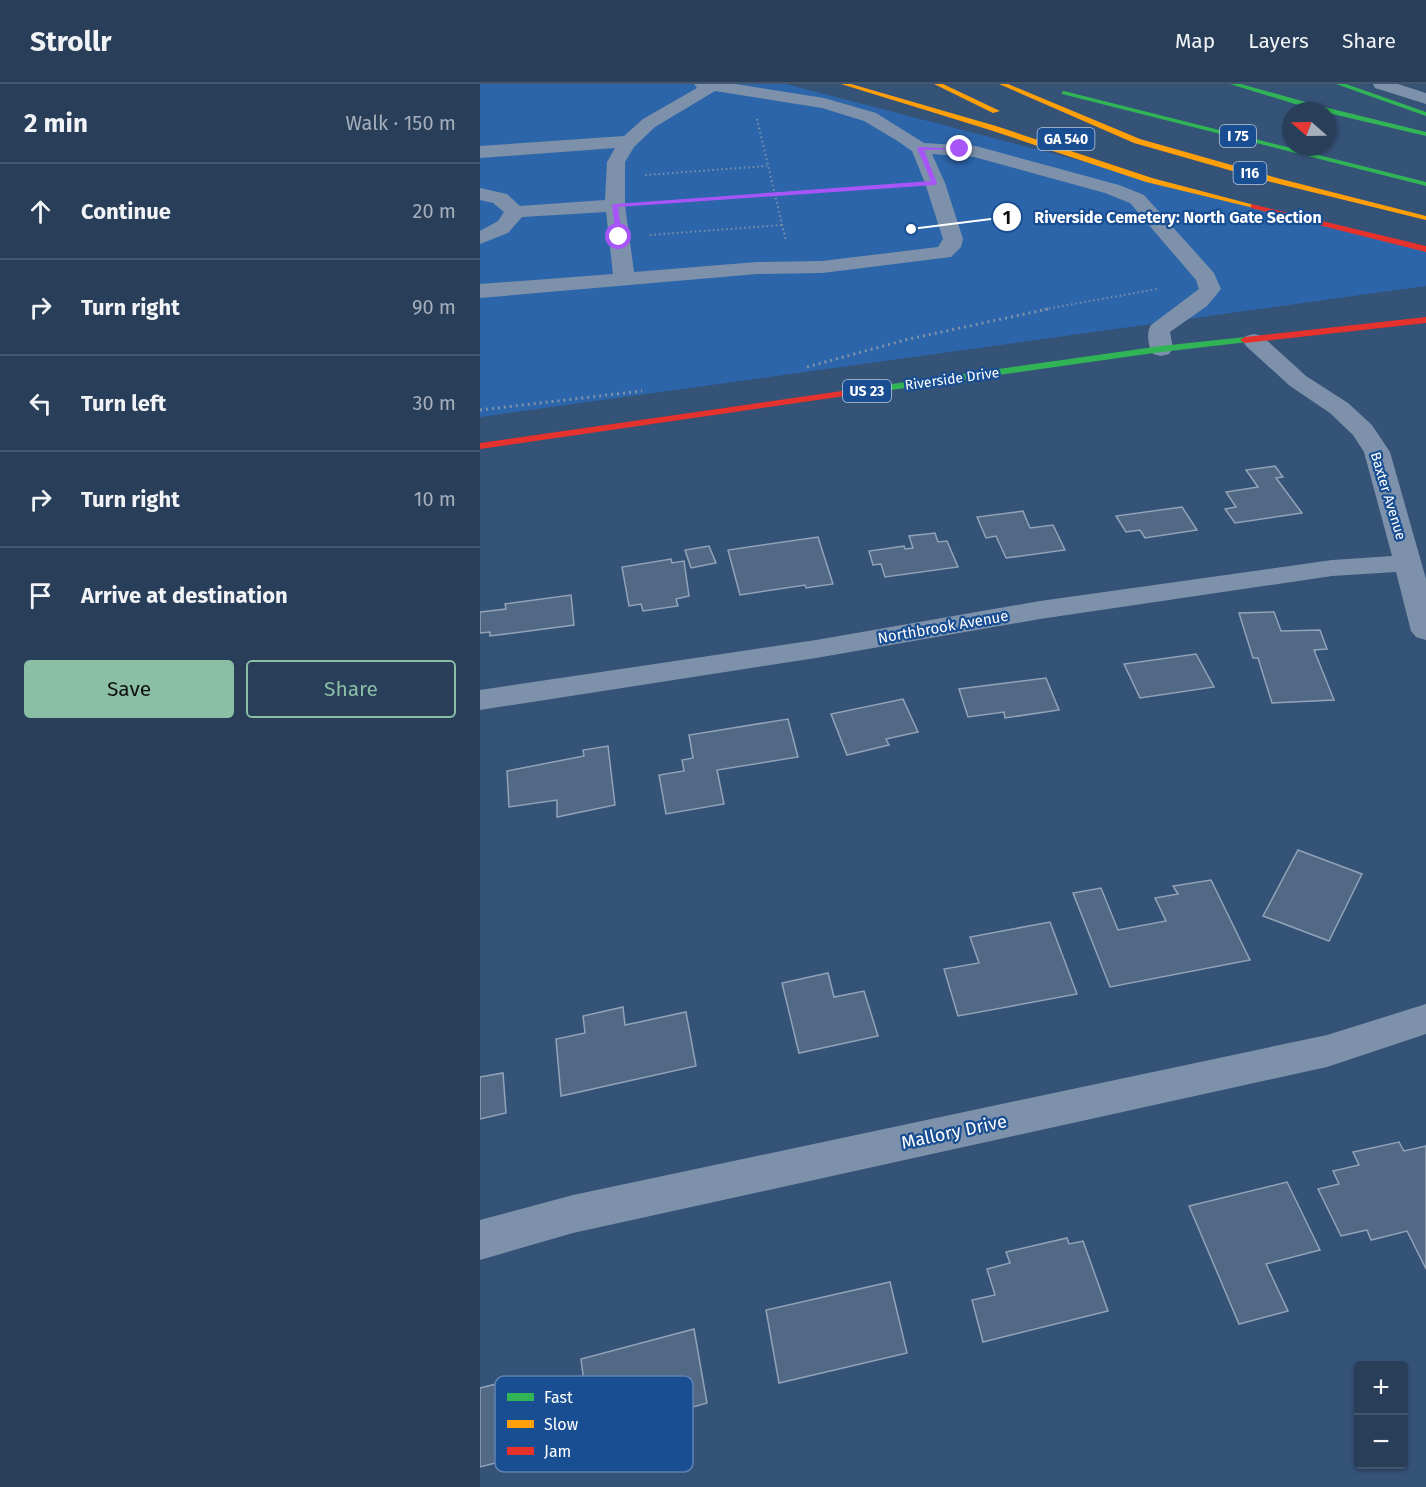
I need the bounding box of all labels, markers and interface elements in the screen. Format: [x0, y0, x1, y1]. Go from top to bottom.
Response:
text: Strollr [30, 25, 111, 58]
text: Map [1175, 28, 1215, 54]
text: Layers [1248, 28, 1309, 54]
text: Share [1342, 28, 1396, 54]
north arrow [1282, 102, 1336, 156]
text: 2 min [24, 108, 88, 139]
text: Walk · 150 m [346, 111, 456, 135]
road number: I 75 [1220, 125, 1256, 147]
road number: GA 540 [1038, 128, 1094, 150]
route end [946, 135, 972, 161]
road number: I16 [1234, 162, 1266, 184]
icon: ahead [24, 195, 57, 228]
text: Continue [81, 198, 171, 225]
text: 20 m [413, 199, 456, 223]
callout: Riverside Cemetery: North Gate Section [992, 200, 1334, 234]
text: 1 [1003, 207, 1011, 229]
text: Riverside Cemetery: North Gate Section [1034, 208, 1322, 227]
route start [605, 223, 631, 249]
icon: right [24, 291, 57, 324]
text: Turn right [81, 294, 180, 321]
text: 90 m [412, 295, 456, 319]
street label: Riverside Drive [904, 364, 1000, 394]
road number: US 23 [843, 380, 891, 402]
icon: left [24, 387, 57, 420]
text: Turn left [81, 390, 166, 417]
text: 30 m [412, 391, 456, 415]
street label: Baxter Avenue [1367, 450, 1409, 542]
icon: right [24, 483, 57, 516]
text: Turn right [81, 486, 180, 513]
text: 10 m [414, 487, 456, 511]
icon: arrive [24, 579, 57, 612]
text: Arrive at destination [81, 582, 288, 609]
street label: Northbrook Avenue [876, 607, 1010, 647]
button: Save [24, 660, 234, 718]
button: Share [246, 660, 456, 718]
street label: Mallory Drive [899, 1110, 1009, 1154]
map controls [1354, 1361, 1408, 1469]
button: + [1354, 1361, 1408, 1415]
legend [495, 1376, 693, 1472]
text: Fast [544, 1388, 573, 1407]
text: Slow [544, 1415, 579, 1434]
button: − [1354, 1415, 1408, 1469]
text: Jam [544, 1442, 571, 1461]

